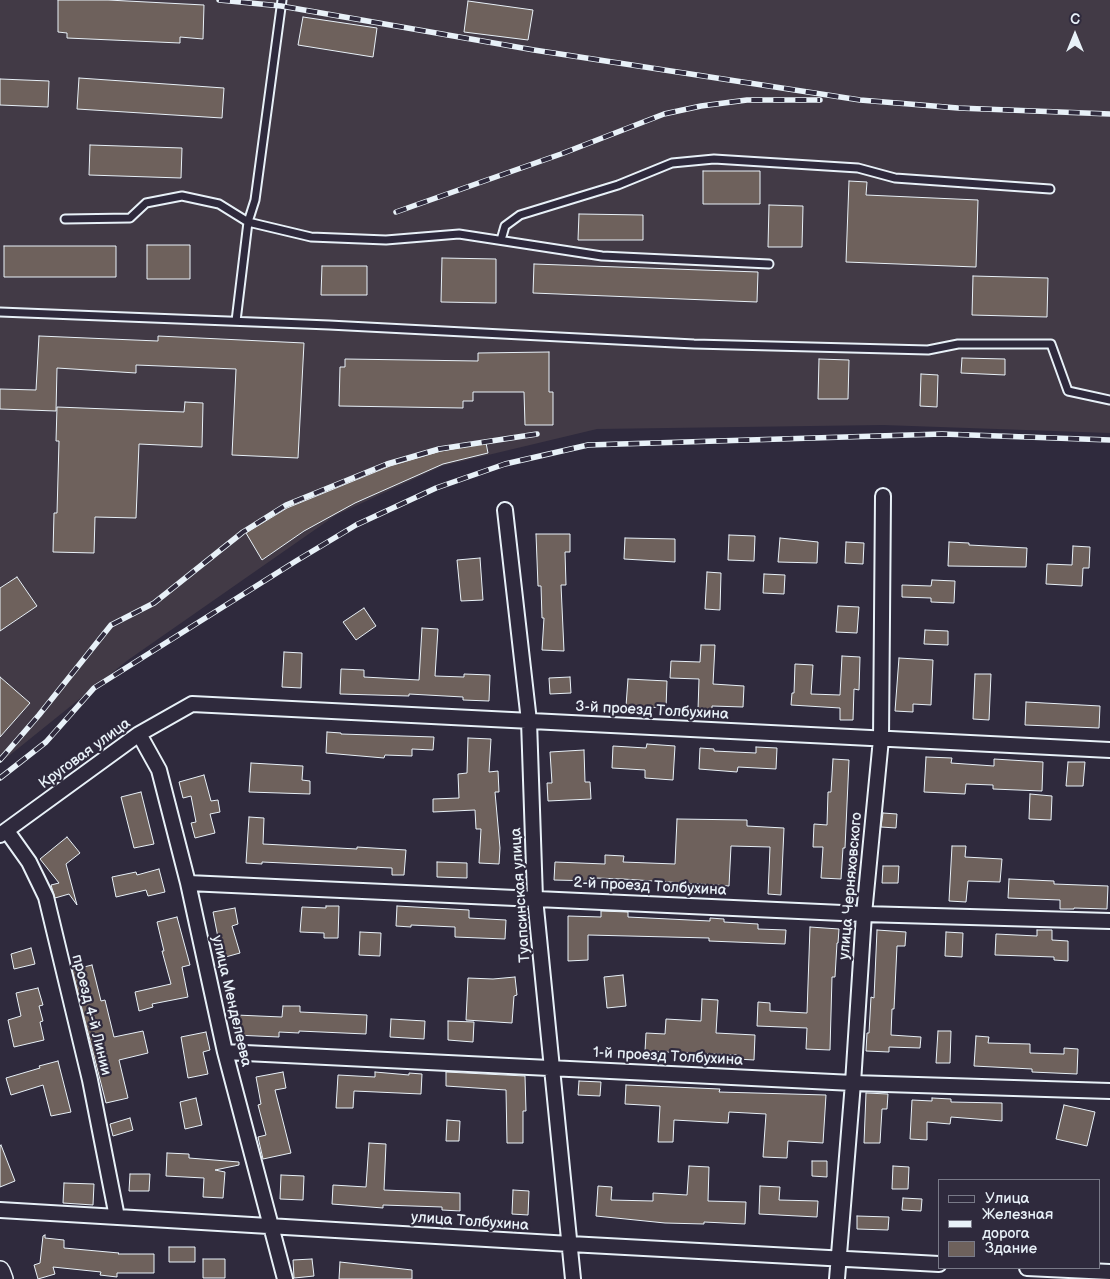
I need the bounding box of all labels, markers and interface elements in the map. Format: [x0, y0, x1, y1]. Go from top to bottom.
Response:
north arrow [1050, 10, 1100, 60]
text: С [1070, 11, 1080, 28]
street label: 3-й проезд Толбухина [575, 698, 729, 724]
street label: Круговая улица [36, 715, 134, 793]
street label: улица Черняховского [836, 812, 866, 960]
street label: Туапсинская улица [507, 827, 535, 963]
street label: 2-й проезд Толбухина [573, 874, 727, 900]
street label: улица Менделеева [207, 934, 255, 1068]
street label: проезд 4-й Линии [67, 953, 115, 1077]
street label: 1-й проезд Толбухина [593, 1044, 743, 1070]
legend [938, 1179, 1100, 1269]
text: Улица [985, 1189, 1029, 1208]
text: Железная дорога [982, 1205, 1053, 1243]
street label: улица Толбухина [410, 1209, 530, 1235]
text: Здание [985, 1239, 1037, 1258]

